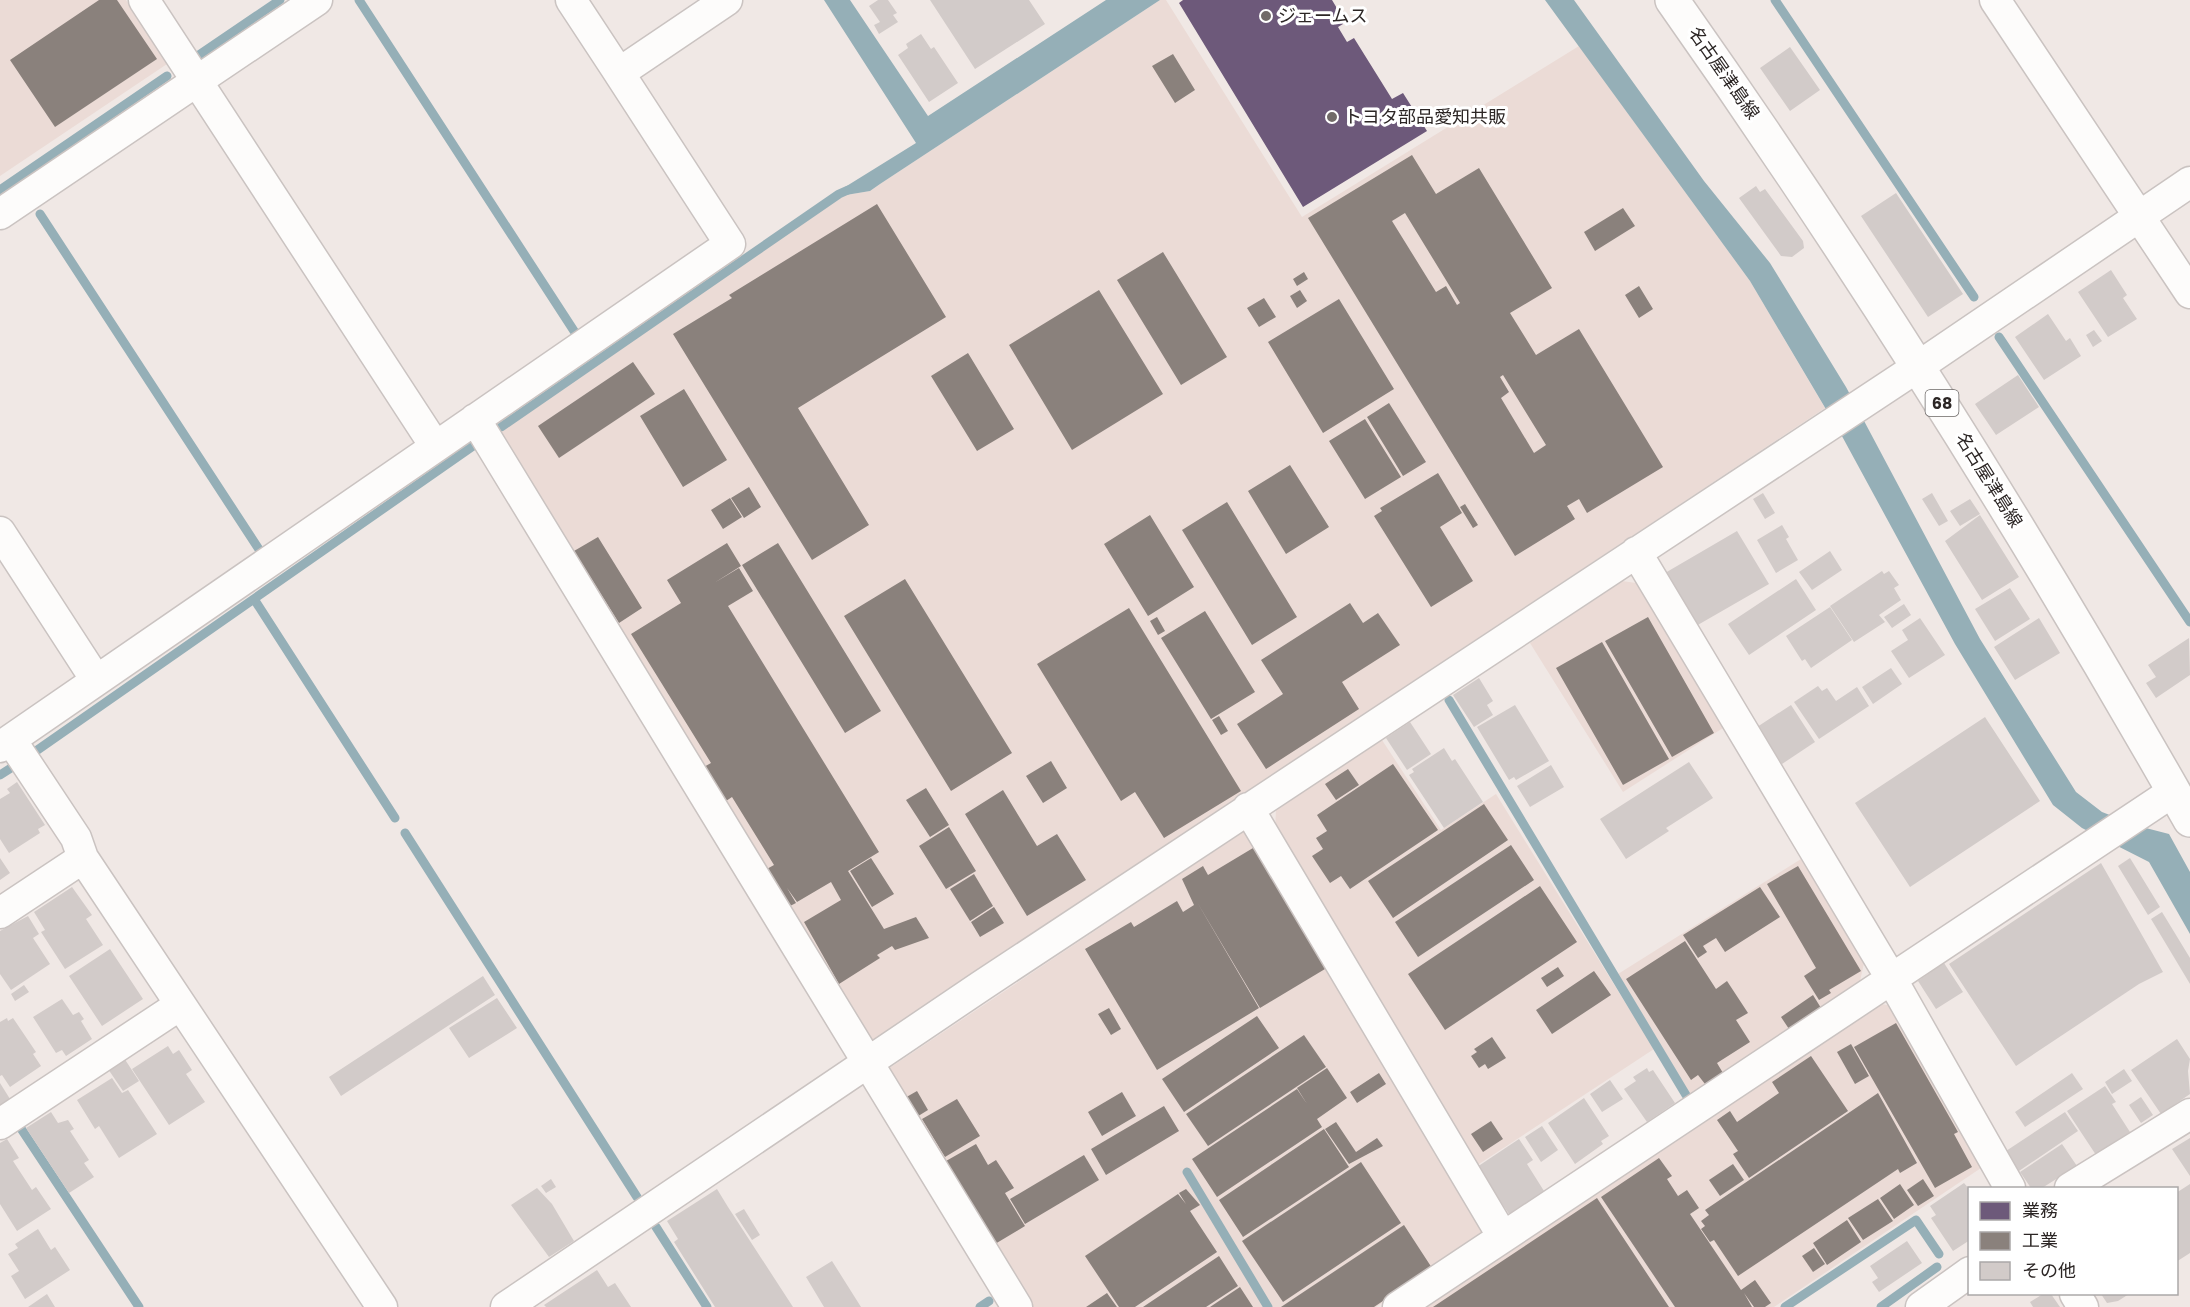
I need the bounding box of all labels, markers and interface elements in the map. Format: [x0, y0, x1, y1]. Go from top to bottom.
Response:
place label: ジェームス [1278, 3, 1367, 28]
marker: ジェームス [1259, 9, 1273, 23]
street label: 名古屋津島線 [1683, 21, 1766, 124]
place label: トヨタ部品愛知共販 [1344, 104, 1506, 129]
marker: トヨタ部品愛知共販 [1325, 110, 1339, 124]
road number: 68 [1926, 390, 1958, 416]
street label: 名古屋津島線 [1950, 427, 2029, 532]
legend [1968, 1187, 2178, 1295]
text: 業務 [2022, 1198, 2058, 1223]
text: 工業 [2022, 1228, 2058, 1253]
text: その他 [2022, 1258, 2076, 1283]

